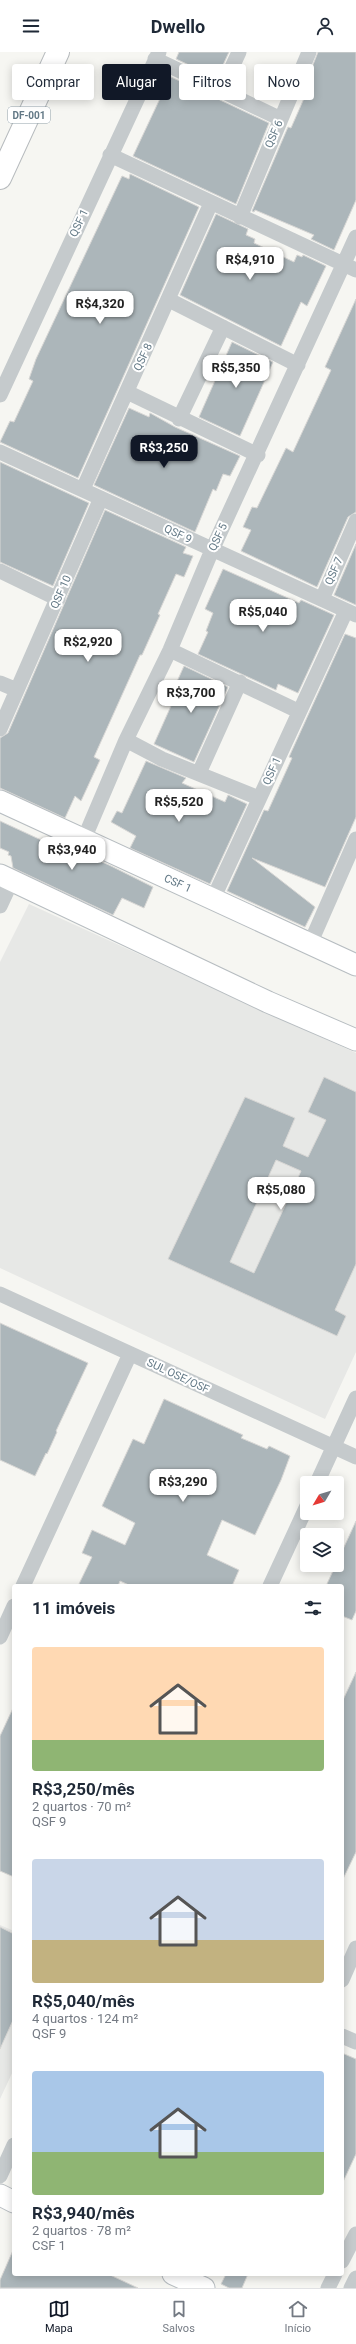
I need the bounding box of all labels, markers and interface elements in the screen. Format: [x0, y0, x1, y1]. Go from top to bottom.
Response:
icon: menu [20, 15, 42, 37]
icon: person [314, 15, 336, 37]
text: Dwello [151, 16, 205, 37]
chip: Comprar [12, 64, 94, 100]
chip: Alugar [102, 64, 171, 100]
chip: Filtros [179, 64, 246, 100]
chip: Novo [254, 64, 314, 100]
road number: DF-001 [8, 107, 50, 123]
street label: QSF 6 [262, 118, 286, 150]
street label: QSF 1 [67, 207, 91, 239]
pin: R$4,910 [213, 247, 287, 281]
text: R$4,910 [226, 252, 274, 267]
pin: R$4,320 [63, 291, 137, 325]
text: R$4,320 [76, 296, 124, 311]
street label: QSF 8 [131, 341, 155, 373]
pin: R$5,350 [199, 355, 273, 389]
text: R$5,350 [212, 360, 260, 375]
pin: R$3,250 [127, 435, 201, 469]
text: R$3,250 [140, 440, 188, 455]
street label: QSF 5 [206, 521, 230, 553]
street label: QSF 9 [162, 522, 194, 546]
street label: QSF 7 [322, 555, 346, 587]
street label: QSF 10 [48, 573, 74, 611]
pin: R$5,040 [226, 599, 300, 633]
text: R$5,040 [239, 604, 287, 619]
pin: R$2,920 [51, 629, 125, 663]
text: R$2,920 [64, 634, 112, 649]
pin: R$3,700 [154, 680, 228, 714]
text: R$3,700 [167, 685, 215, 700]
street label: QSF 1 [260, 755, 284, 787]
pin: R$5,520 [142, 789, 216, 823]
text: R$5,520 [155, 794, 203, 809]
pin: R$3,940 [35, 837, 109, 871]
text: R$3,940 [48, 842, 96, 857]
street label: CSF 1 [162, 871, 194, 895]
pin: R$5,080 [244, 1177, 318, 1211]
text: R$5,080 [257, 1182, 305, 1197]
street label: SUL OSE/OSF [145, 1356, 211, 1396]
pin: R$3,290 [146, 1469, 220, 1503]
text: R$3,290 [159, 1474, 207, 1489]
north arrow [300, 1476, 344, 1520]
map controls [300, 1476, 344, 1572]
button: layers [300, 1528, 344, 1572]
icon: filters [302, 1597, 324, 1619]
text: 11 imóveis [32, 1598, 115, 1618]
icon: home [142, 1673, 214, 1745]
text: R$3,250/mês [32, 1779, 135, 1799]
text: 2 quartos · 70 m² [32, 1799, 131, 1814]
text: QSF 9 [32, 1814, 66, 1829]
icon: home [142, 1885, 214, 1957]
text: R$5,040/mês [32, 1991, 135, 2011]
text: 4 quartos · 124 m² [32, 2011, 138, 2026]
text: QSF 9 [32, 2026, 66, 2041]
icon: home [142, 2097, 214, 2169]
text: R$3,940/mês [32, 2203, 135, 2223]
text: 2 quartos · 78 m² [32, 2223, 131, 2238]
text: CSF 1 [32, 2238, 66, 2253]
tab: Mapa [45, 2298, 73, 2335]
tab: Salvos [162, 2298, 195, 2335]
tab: Início [285, 2298, 311, 2335]

